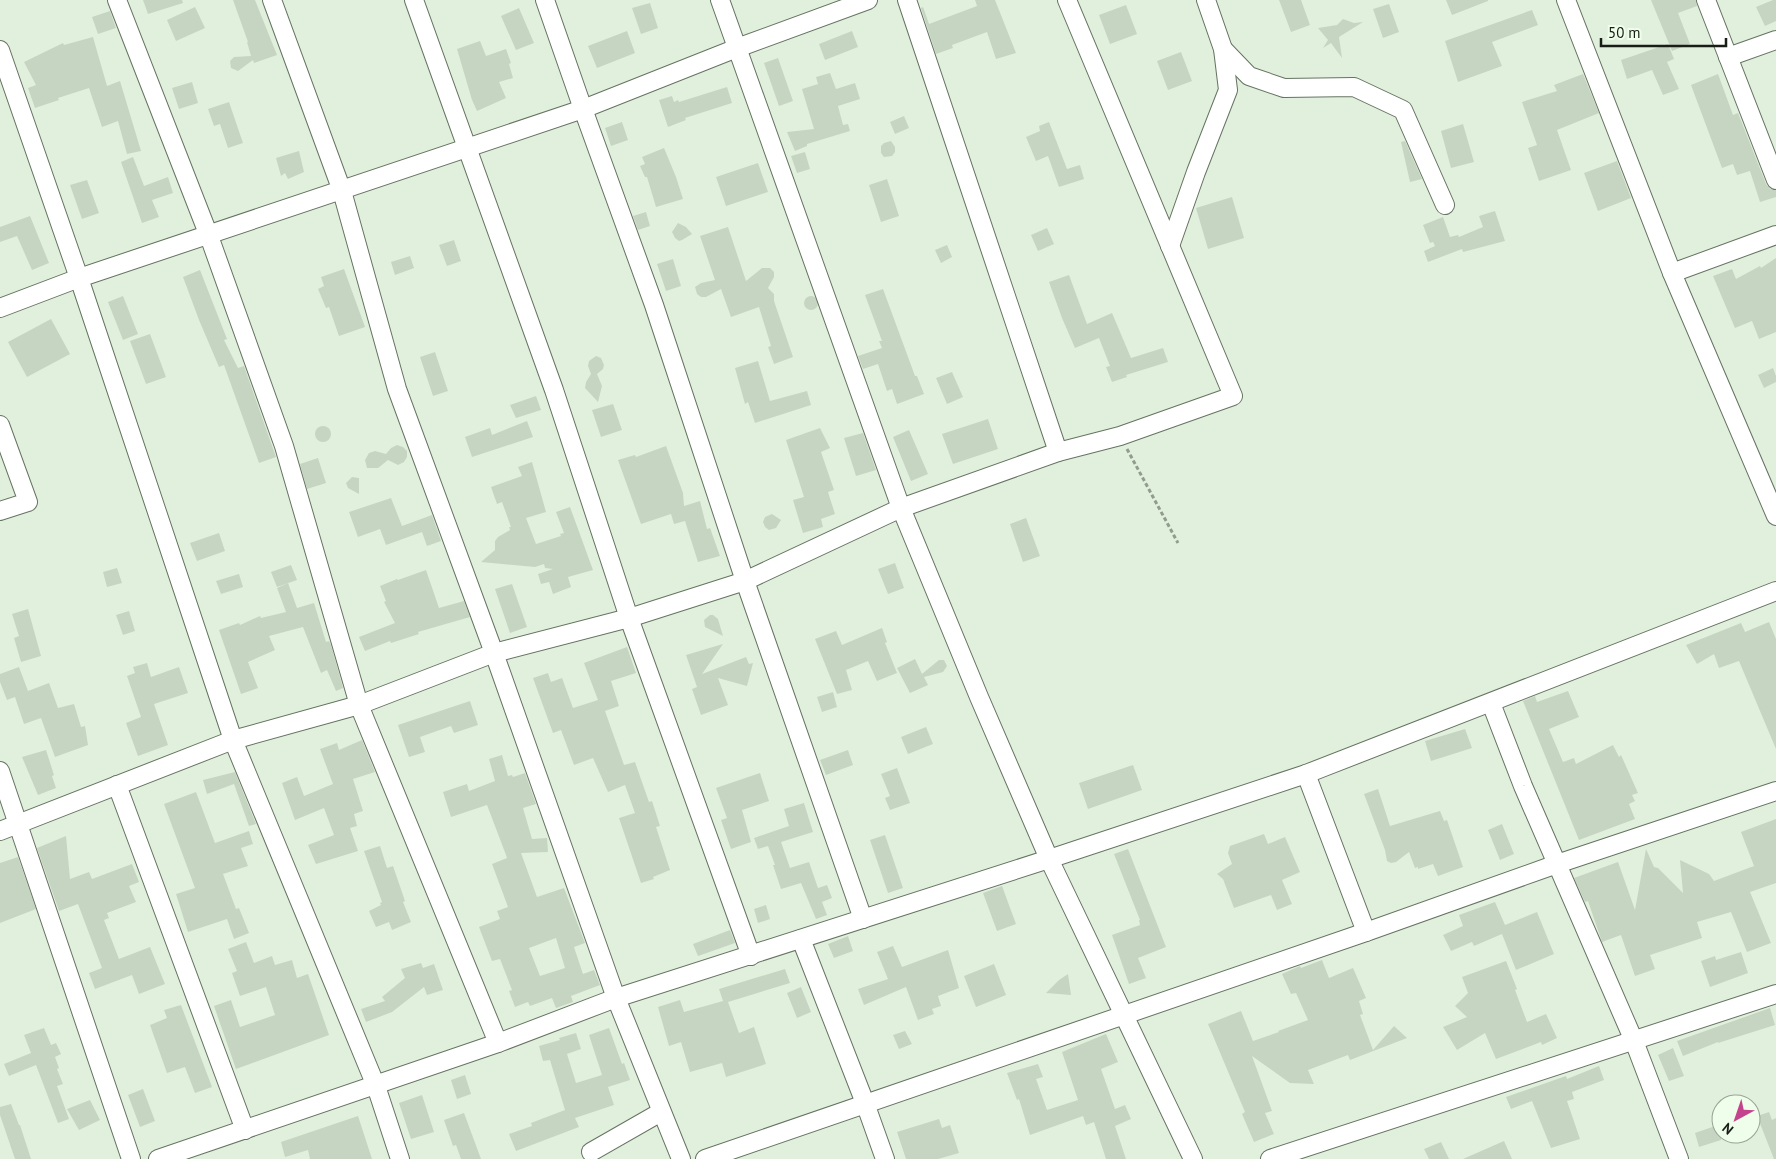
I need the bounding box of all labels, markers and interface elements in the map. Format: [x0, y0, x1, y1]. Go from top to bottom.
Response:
scale bar [1601, 15, 1726, 47]
text: 50 m [1608, 23, 1641, 42]
north arrow [1711, 1094, 1761, 1144]
text: N [1718, 1119, 1737, 1139]

